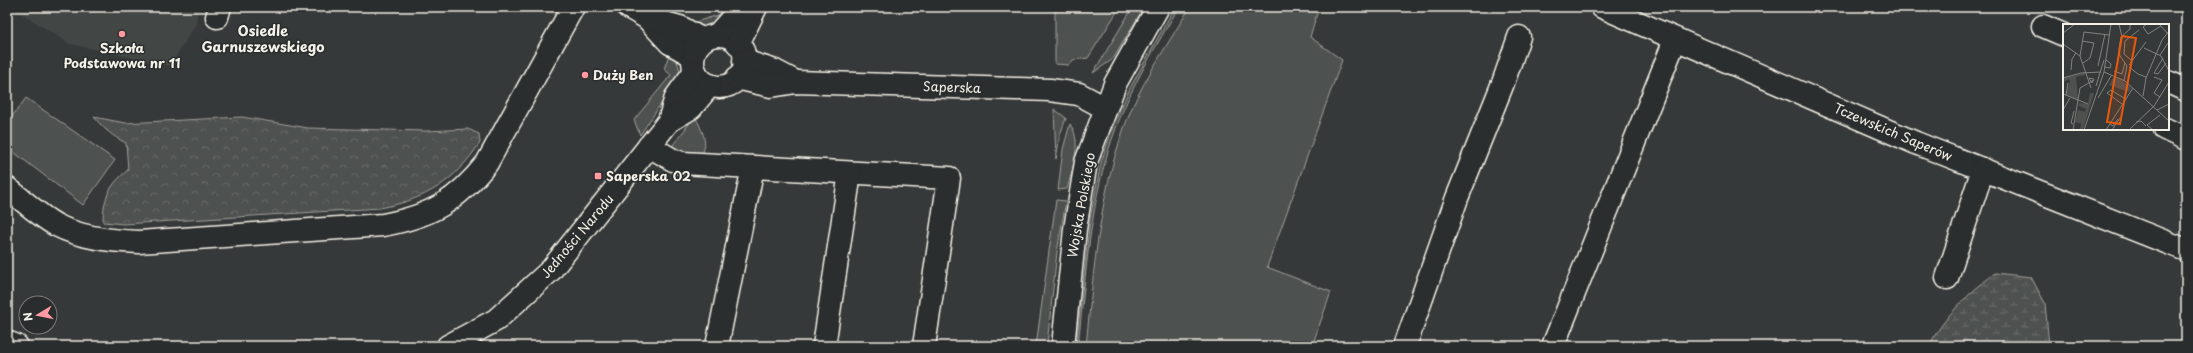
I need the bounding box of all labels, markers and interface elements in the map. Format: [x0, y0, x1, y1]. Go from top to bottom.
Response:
district label: Osiedle Garnuszewskiego [201, 20, 325, 57]
inset map [2063, 24, 2169, 130]
marker: Szkoła Podstawowa nr 11 [117, 29, 127, 39]
place label: Szkoła Podstawowa nr 11 [63, 38, 181, 72]
place label: Duży Ben [593, 65, 653, 84]
marker: Duży Ben [580, 70, 590, 80]
street label: Saperska [923, 76, 982, 97]
street label: Tczewskich Saperów [1831, 98, 1955, 165]
street label: Wojska Polskiego [1062, 151, 1099, 259]
place label: Saperska 02 [606, 166, 691, 185]
marker: Saperska 02 [593, 171, 603, 181]
street label: Jedności Narodu [536, 190, 617, 282]
north arrow [18, 295, 58, 335]
text: N [18, 311, 37, 323]

